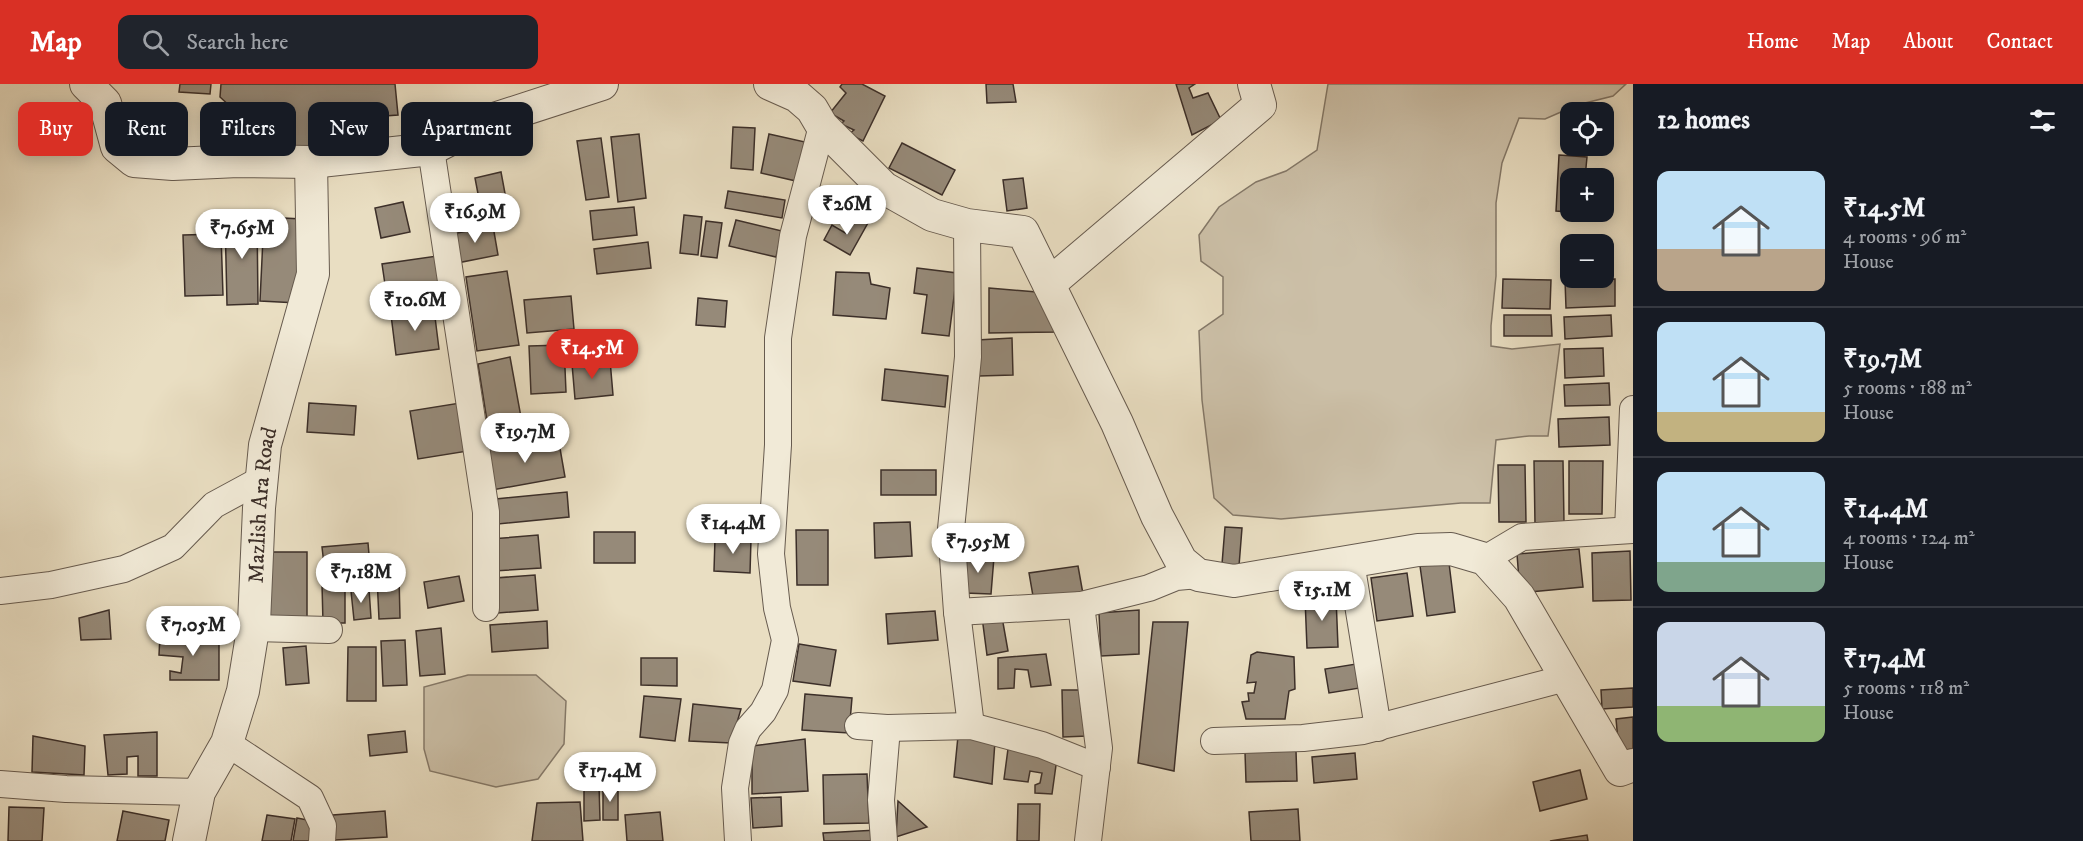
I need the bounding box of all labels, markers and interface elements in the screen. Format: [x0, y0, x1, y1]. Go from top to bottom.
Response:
search box [118, 15, 538, 69]
text: Map [30, 25, 82, 60]
icon: search [139, 26, 172, 59]
text: Search here [187, 29, 288, 56]
text: Home [1747, 29, 1799, 55]
text: Map [1832, 29, 1870, 55]
text: About [1903, 29, 1954, 55]
text: Contact [1987, 29, 2053, 55]
chip: Buy [18, 102, 93, 156]
chip: Rent [105, 102, 188, 156]
chip: Filters [200, 102, 296, 156]
chip: New [308, 102, 389, 156]
chip: Apartment [401, 102, 533, 156]
map controls [1560, 102, 1614, 288]
button: locate [1560, 102, 1614, 156]
text: 12 homes [1657, 104, 1750, 137]
icon: filters [2026, 104, 2059, 137]
button: + [1560, 168, 1614, 222]
pin: ₹26M [811, 185, 883, 236]
text: ₹26M [822, 192, 872, 217]
text: ₹14.5M [1843, 192, 1926, 225]
pin: ₹16.9M [426, 193, 524, 244]
icon: home [1705, 195, 1777, 267]
text: ₹16.9M [444, 200, 506, 225]
pin: ₹7.65M [193, 209, 291, 260]
text: ₹7.65M [209, 216, 275, 241]
text: 4 rooms · 96 m² [1843, 225, 1966, 250]
button: − [1560, 234, 1614, 288]
text: House [1843, 250, 1894, 275]
pin: ₹10.6M [366, 281, 464, 332]
text: ₹10.6M [384, 288, 446, 313]
pin: ₹14.5M [543, 329, 641, 380]
text: ₹14.5M [560, 336, 624, 361]
text: ₹19.7M [1843, 343, 1922, 376]
icon: home [1705, 346, 1777, 418]
text: 5 rooms · 188 m² [1843, 376, 1972, 401]
text: House [1843, 401, 1894, 426]
pin: ₹19.7M [476, 413, 574, 464]
text: ₹19.7M [494, 420, 556, 445]
street label: Mazlish Ara Road [242, 424, 283, 584]
text: ₹14.4M [1843, 493, 1928, 526]
icon: home [1705, 496, 1777, 568]
pin: ₹14.4M [684, 504, 782, 555]
text: ₹14.4M [700, 511, 766, 536]
pin: ₹7.95M [929, 523, 1027, 574]
text: 4 rooms · 124 m² [1843, 526, 1975, 551]
text: ₹7.95M [946, 530, 1010, 555]
text: House [1843, 551, 1894, 576]
pin: ₹7.18M [312, 553, 410, 604]
text: ₹7.18M [330, 560, 392, 585]
pin: ₹15.1M [1273, 571, 1371, 622]
text: ₹15.1M [1293, 578, 1351, 603]
pin: ₹7.05M [144, 606, 242, 657]
text: ₹7.05M [160, 613, 226, 638]
text: ₹17.4M [1843, 643, 1926, 676]
icon: home [1705, 646, 1777, 718]
text: 5 rooms · 118 m² [1843, 676, 1969, 701]
text: House [1843, 701, 1894, 726]
pin: ₹17.4M [561, 752, 659, 803]
text: ₹17.4M [578, 759, 642, 784]

